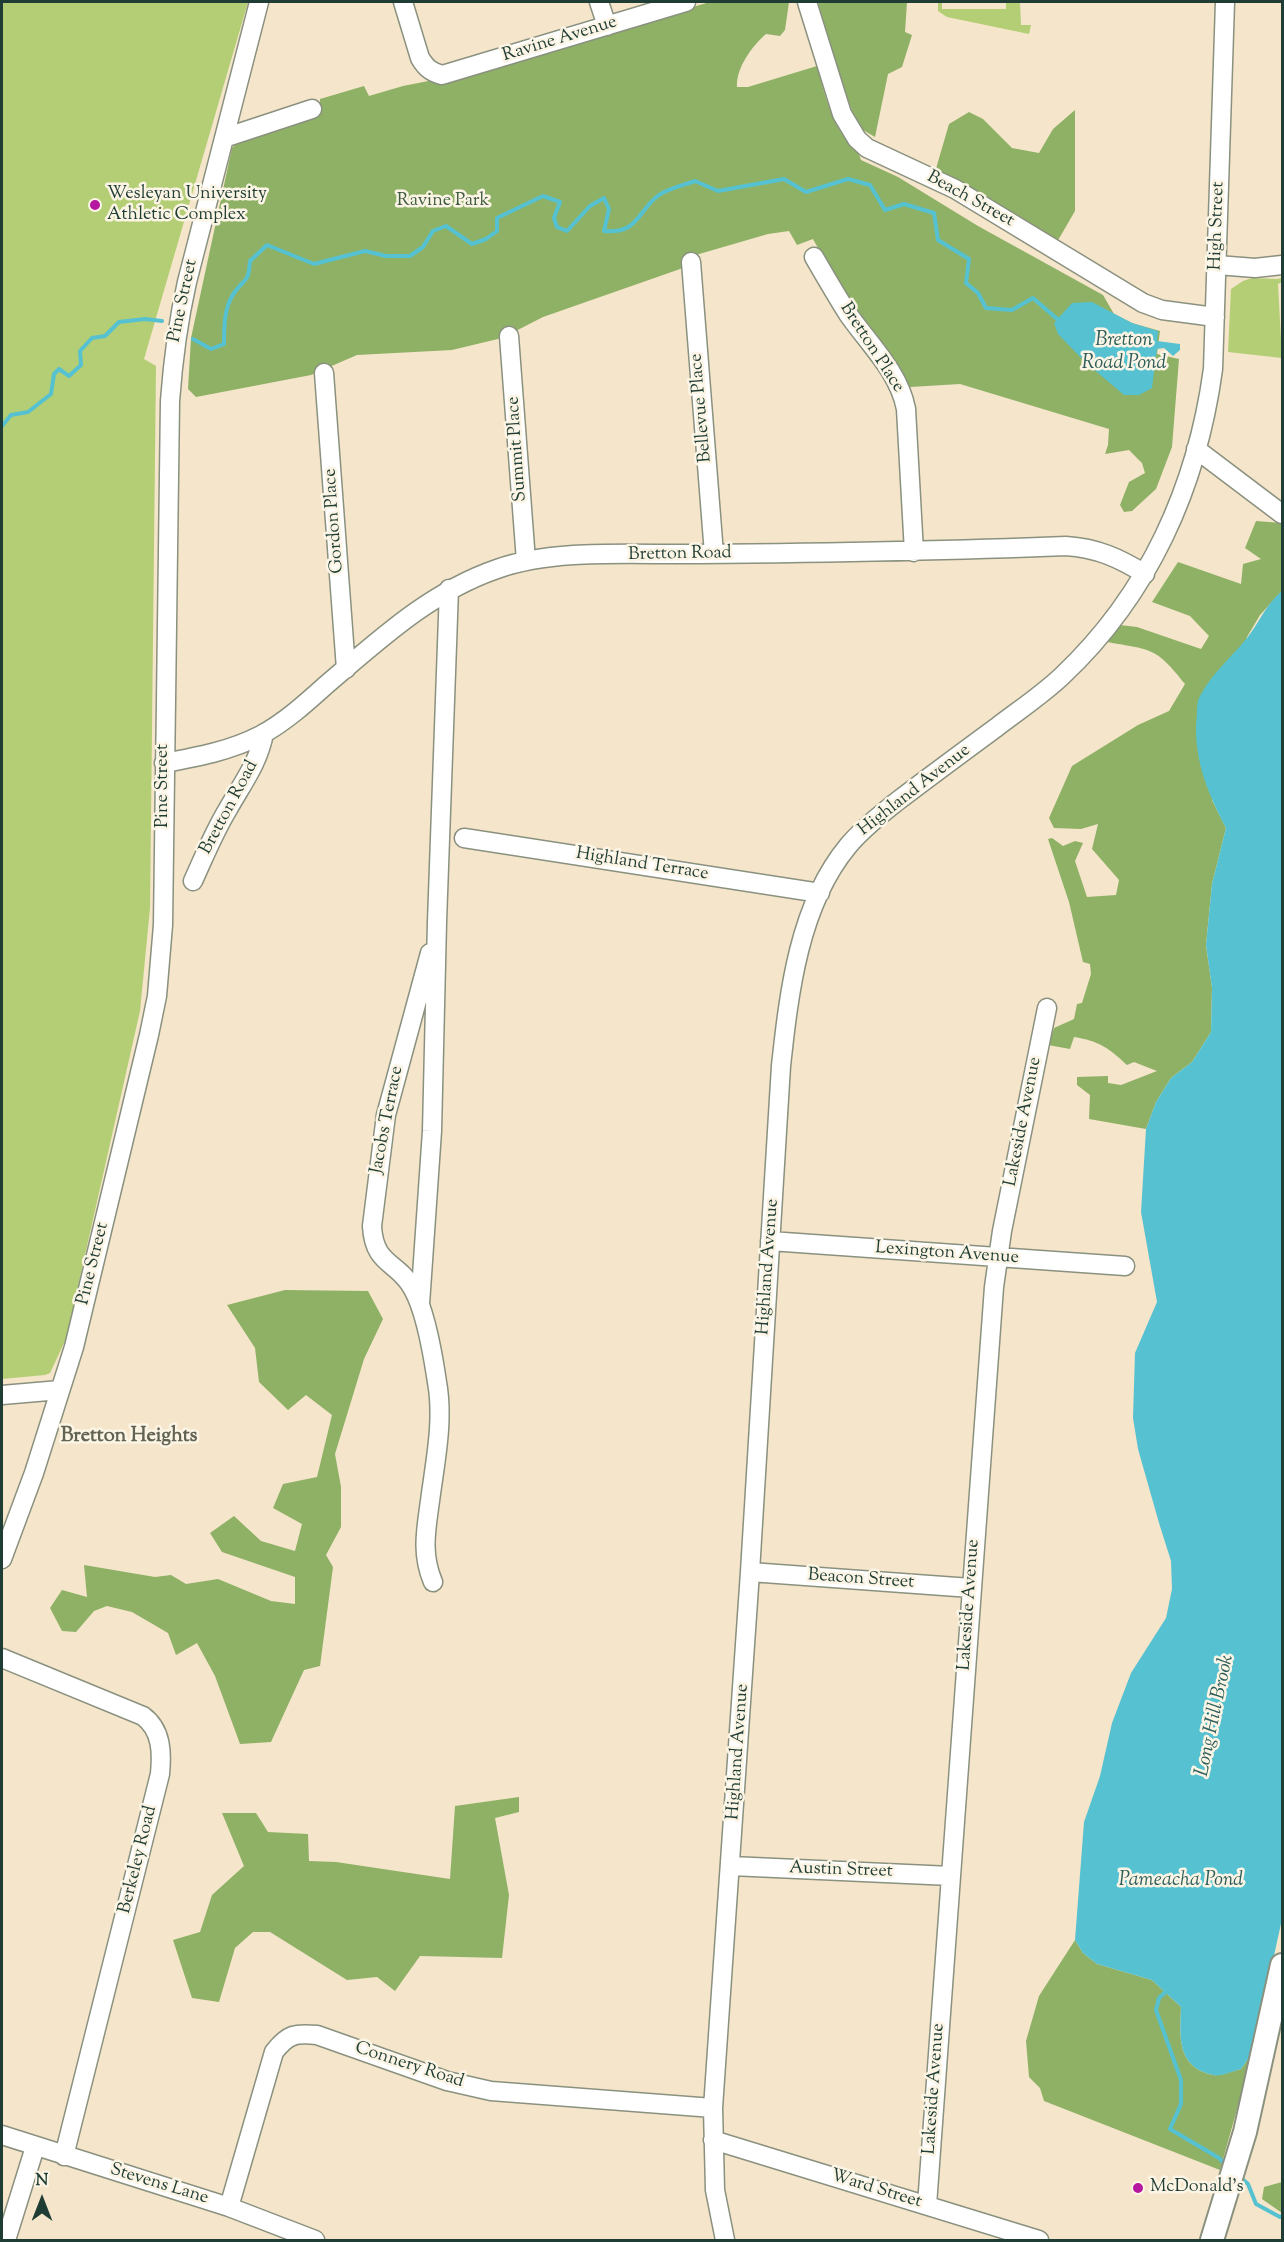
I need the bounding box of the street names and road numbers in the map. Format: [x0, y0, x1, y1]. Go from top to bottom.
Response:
street label: Ravine Avenue [500, 12, 620, 68]
street label: Beach Street [922, 167, 1018, 233]
street label: High Street [1206, 181, 1230, 271]
street label: Pine Street [165, 258, 203, 344]
street label: Bretton Place [834, 299, 908, 397]
street label: Bellevue Place [686, 353, 718, 463]
street label: Summit Place [504, 396, 532, 502]
street label: Gordon Place [321, 468, 349, 574]
street label: Bretton Road [628, 543, 732, 567]
street label: Highland Avenue [855, 740, 975, 842]
street label: Pine Street [153, 744, 175, 828]
street label: Bretton Road [196, 757, 264, 859]
street label: Highland Terrace [574, 844, 710, 886]
street label: Lakeside Avenue [1001, 1055, 1047, 1189]
street label: Jacobs Terrace [367, 1064, 409, 1176]
street label: Highland Avenue [753, 1198, 785, 1336]
street label: Pine Street [73, 1221, 115, 1307]
street label: Lexington Avenue [874, 1238, 1020, 1270]
street label: Lakeside Avenue [955, 1539, 985, 1671]
street label: Beacon Street [807, 1566, 915, 1594]
street label: Highland Avenue [723, 1683, 755, 1821]
street label: Berkeley Road [115, 1804, 163, 1916]
street label: Austin Street [789, 1858, 893, 1884]
street label: Lakeside Avenue [920, 2023, 950, 2155]
street label: Connery Road [352, 2038, 466, 2094]
street label: Stevens Lane [107, 2160, 211, 2210]
street label: Ward Street [828, 2166, 924, 2214]

